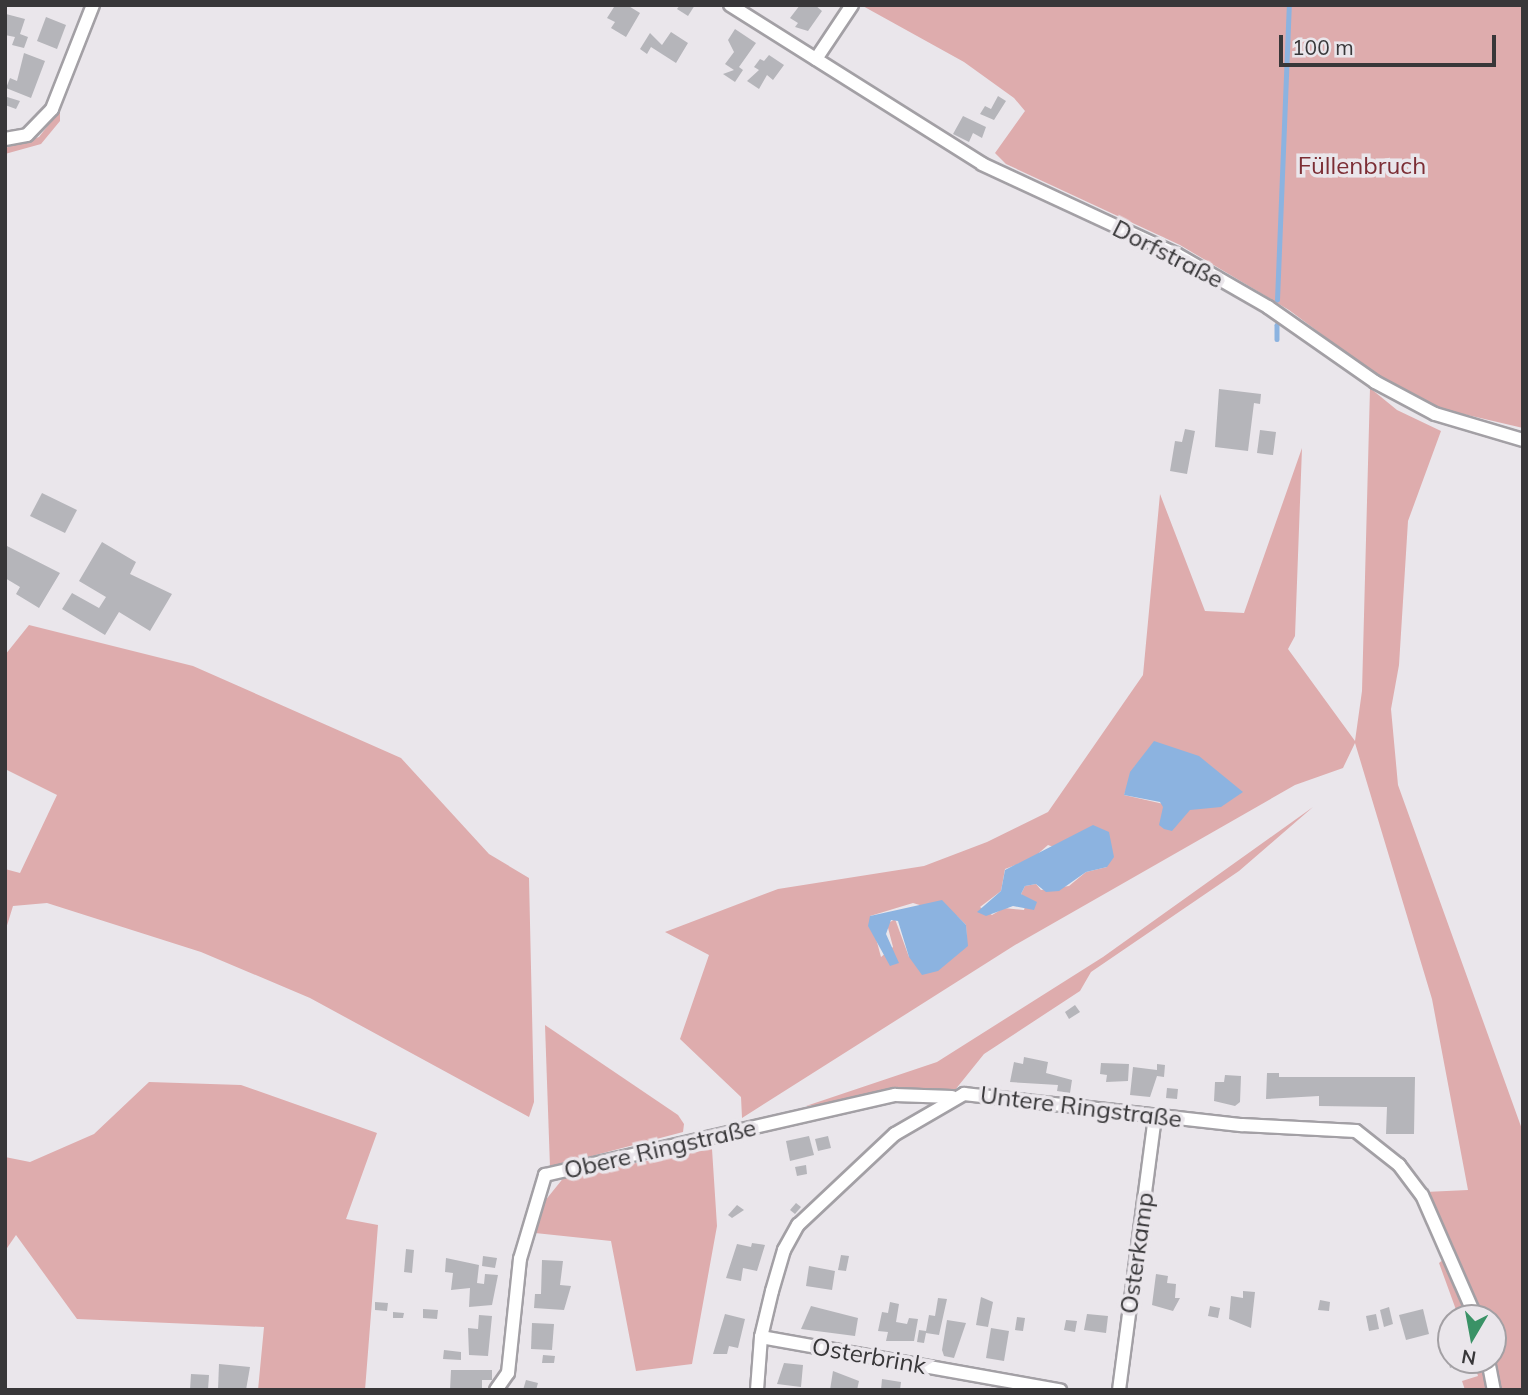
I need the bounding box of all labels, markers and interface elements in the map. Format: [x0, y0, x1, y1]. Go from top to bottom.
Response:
scale bar [1283, 21, 1500, 65]
text: 100 m [1292, 34, 1354, 60]
park label: Füllenbruch [1298, 152, 1426, 180]
street label: Dorfstraße [1108, 214, 1228, 294]
street label: Untere Ringstraße [978, 1080, 1184, 1134]
street label: Obere Ringstraße [561, 1113, 759, 1185]
street label: Osterkamp [1114, 1190, 1160, 1316]
north arrow [1437, 1304, 1507, 1374]
street label: Osterbrink [810, 1332, 928, 1380]
text: N [1460, 1345, 1478, 1371]

